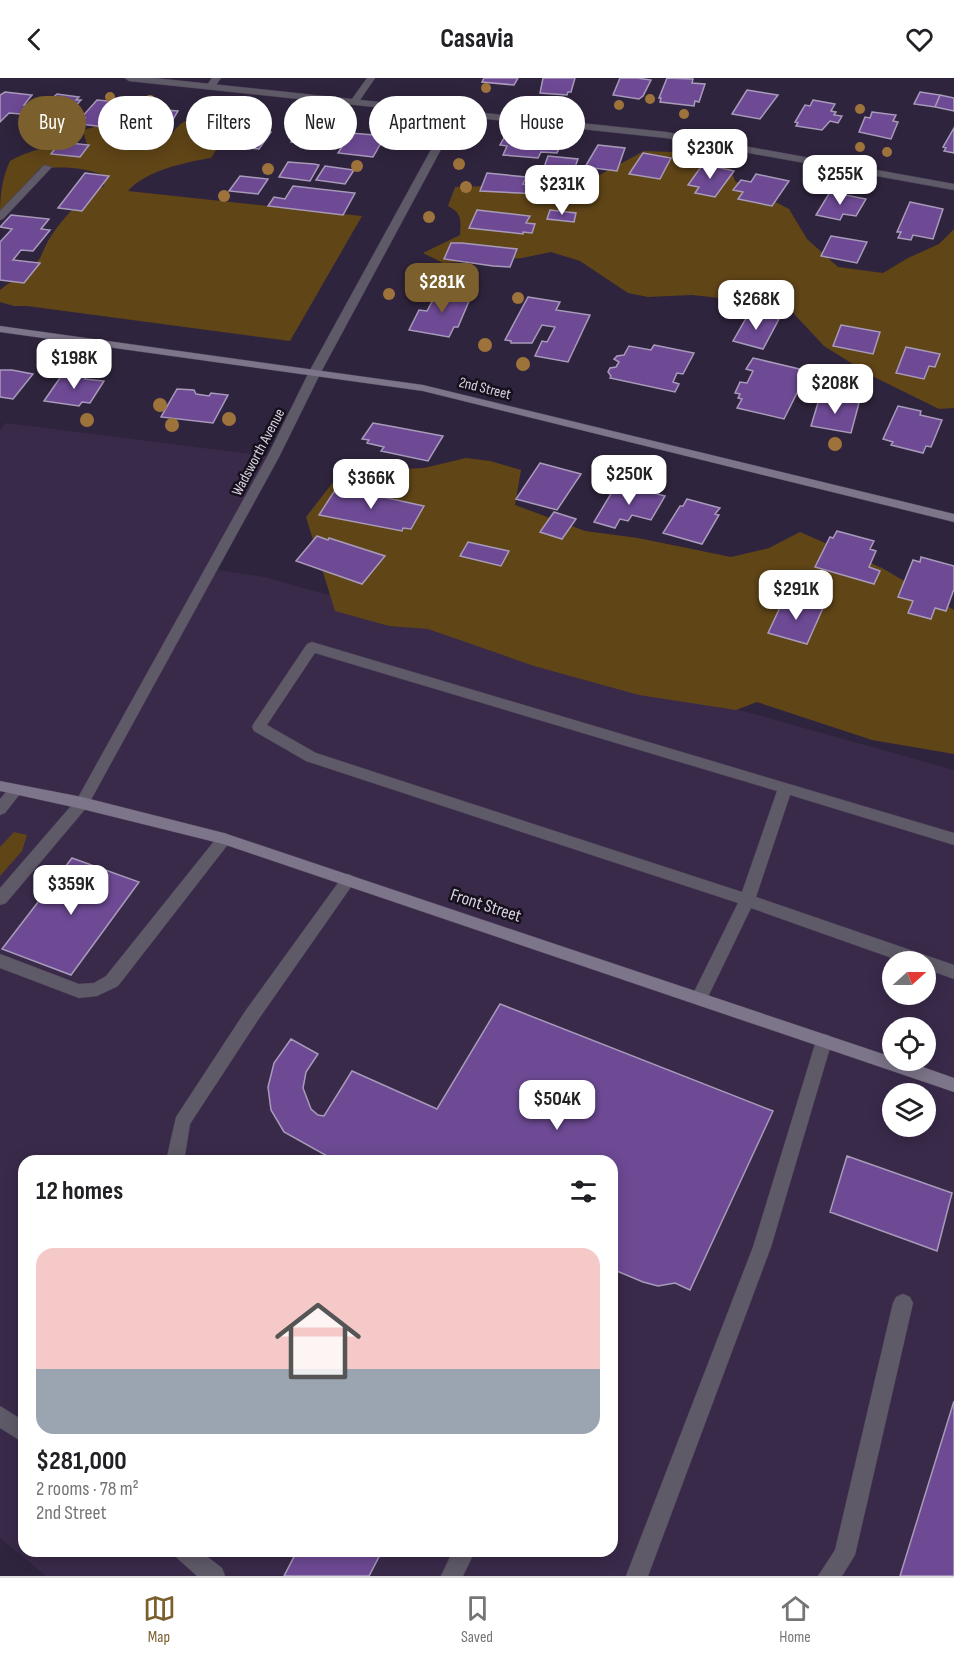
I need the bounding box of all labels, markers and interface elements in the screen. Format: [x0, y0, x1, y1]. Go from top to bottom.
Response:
icon: back [18, 23, 51, 56]
text: Casavia [440, 23, 514, 55]
icon: heart [903, 23, 936, 56]
chip: Buy [18, 96, 86, 150]
chip: Rent [98, 96, 174, 150]
chip: Filters [186, 96, 272, 150]
chip: New [284, 96, 357, 150]
chip: Apartment [369, 96, 487, 150]
chip: House [499, 96, 585, 150]
pin: $230K [668, 129, 752, 180]
text: $230K [686, 136, 734, 160]
pin: $255K [798, 155, 882, 206]
text: $255K [817, 162, 863, 186]
pin: $231K [520, 165, 604, 216]
text: $231K [539, 172, 585, 196]
pin: $281K [400, 263, 484, 314]
text: $281K [419, 270, 465, 294]
pin: $268K [714, 280, 798, 331]
text: $268K [732, 287, 780, 311]
pin: $198K [32, 339, 116, 390]
text: $198K [51, 346, 97, 370]
pin: $208K [793, 364, 877, 415]
text: $208K [811, 371, 859, 395]
street label: 2nd Street [457, 373, 513, 404]
street label: Wadsworth Avenue [228, 405, 289, 499]
pin: $250K [587, 455, 671, 506]
pin: $366K [329, 459, 413, 510]
text: $250K [605, 462, 653, 486]
text: $366K [347, 466, 395, 490]
pin: $291K [754, 570, 838, 621]
text: $291K [773, 577, 819, 601]
pin: $359K [29, 865, 113, 916]
text: $359K [47, 872, 95, 896]
street label: Front Street [448, 884, 524, 927]
north arrow [882, 951, 936, 1005]
map controls [882, 951, 936, 1137]
button: locate [882, 1017, 936, 1071]
pin: $504K [515, 1080, 599, 1131]
button: layers [882, 1083, 936, 1137]
text: $504K [533, 1087, 581, 1111]
icon: filters [567, 1175, 600, 1208]
text: 12 homes [36, 1176, 123, 1207]
icon: home [264, 1287, 372, 1395]
text: $281,000 [36, 1446, 127, 1477]
text: 2 rooms · 78 m² [36, 1477, 139, 1501]
text: 2nd Street [36, 1501, 107, 1525]
tab: Map [143, 1592, 176, 1647]
tab: Saved [461, 1592, 494, 1647]
tab: Home [779, 1592, 812, 1647]

